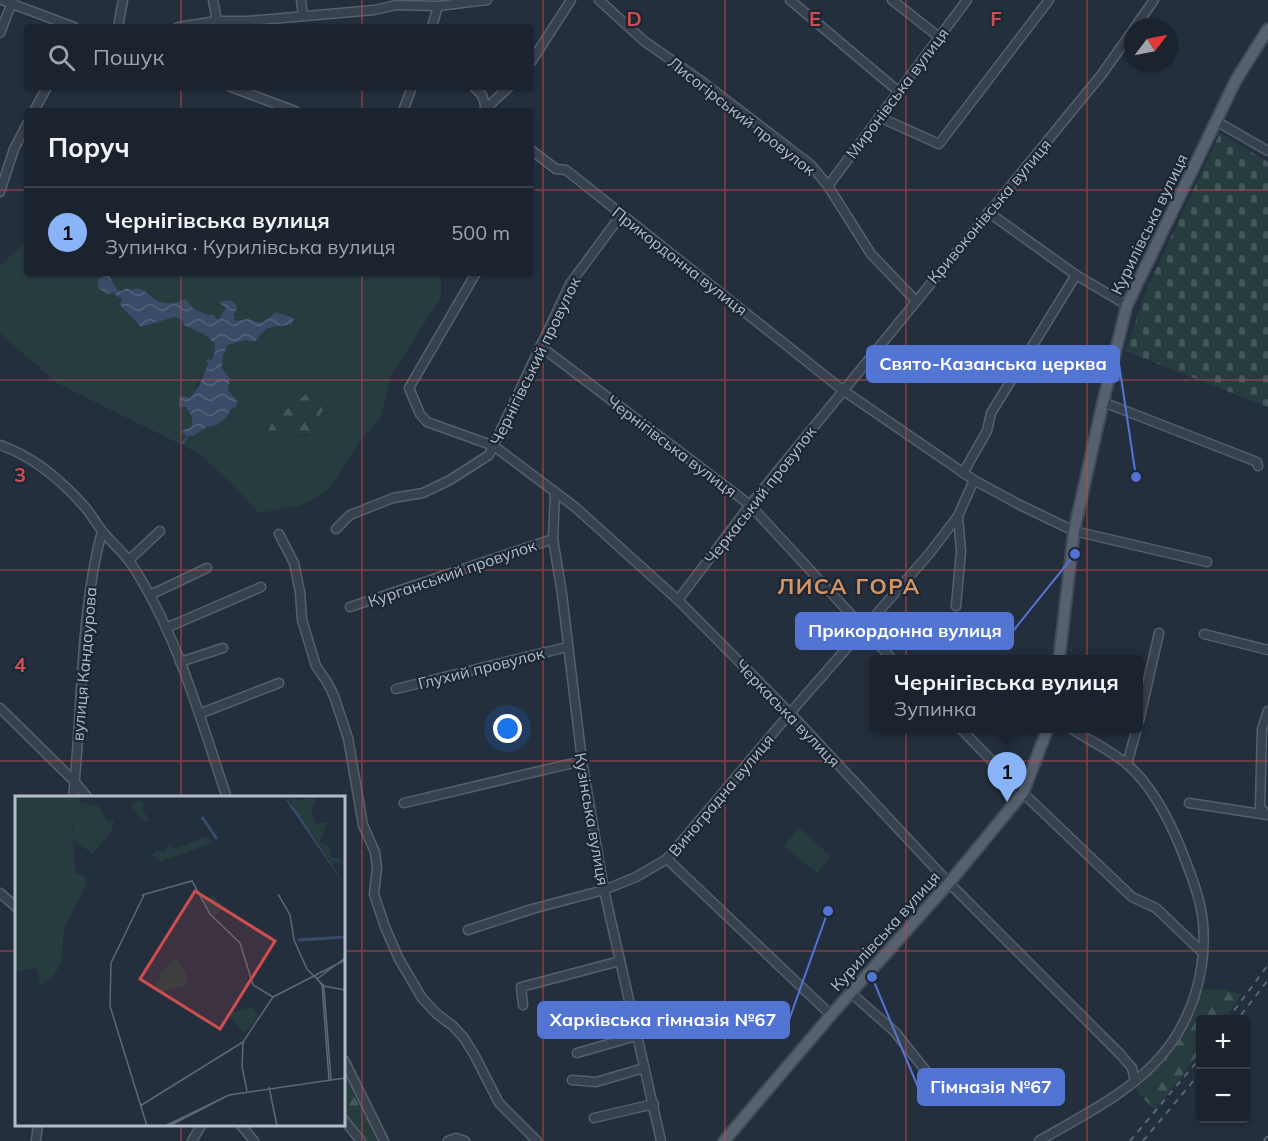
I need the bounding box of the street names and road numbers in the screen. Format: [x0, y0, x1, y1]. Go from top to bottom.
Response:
street label: Миронівська вулиця [841, 24, 953, 162]
street label: Лисогірський провулок [664, 52, 820, 180]
street label: Кривоконівська вулиця [923, 135, 1055, 287]
street label: Курилівська вулиця [1106, 150, 1192, 298]
street label: Прикордонна вулиця [608, 202, 752, 320]
street label: Чернігівський провулок [485, 273, 585, 448]
street label: Чернігівська вулиця [603, 391, 741, 501]
street label: Черкаський провулок [700, 422, 820, 568]
street label: Курганський провулок [365, 535, 539, 611]
street label: вулиця Кандаурова [67, 586, 101, 742]
street label: Глухий провулок [416, 643, 547, 693]
street label: Черкаська вулиця [731, 655, 845, 771]
street label: Виноградна вулиця [664, 730, 778, 860]
street label: Кузінська вулиця [570, 751, 614, 887]
street label: Курилівська вулиця [826, 867, 944, 995]

